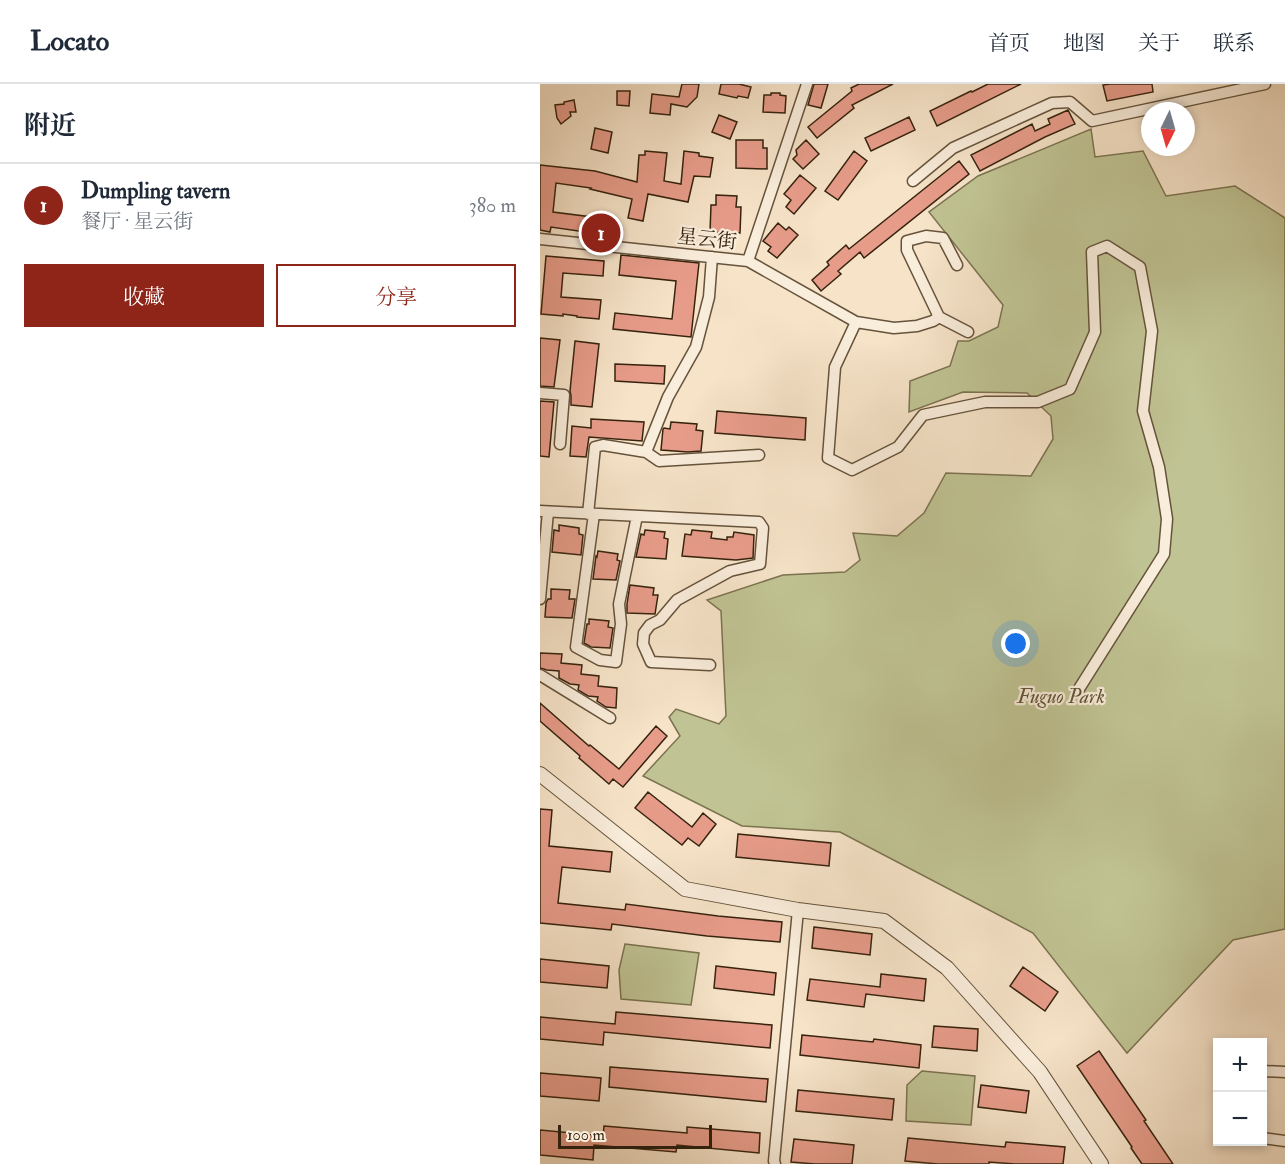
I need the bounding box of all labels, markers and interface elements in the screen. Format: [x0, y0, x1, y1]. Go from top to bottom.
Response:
text: Locato [30, 24, 109, 59]
text: 首页 [988, 30, 1030, 57]
text: 地图 [1063, 30, 1105, 57]
text: 关于 [1138, 30, 1180, 57]
text: 联系 [1213, 30, 1255, 57]
north arrow [1141, 102, 1195, 156]
text: 附近 [24, 110, 76, 142]
text: Dumpling tavern [81, 177, 230, 205]
text: 1 [40, 193, 47, 218]
text: 380 m [469, 193, 516, 218]
text: 餐厅 · 星云街 [81, 209, 193, 234]
pin: 1 [582, 210, 620, 256]
street label: 星云街 [676, 223, 738, 255]
button: 收藏 [24, 264, 264, 327]
button: 分享 [276, 264, 516, 327]
your location [1001, 629, 1030, 658]
park label: Fuguo Park [1016, 684, 1105, 709]
map controls [1213, 1038, 1267, 1146]
button: + [1213, 1038, 1267, 1092]
button: − [1213, 1092, 1267, 1146]
scale bar [558, 1122, 712, 1150]
text: 100 m [567, 1125, 605, 1145]

